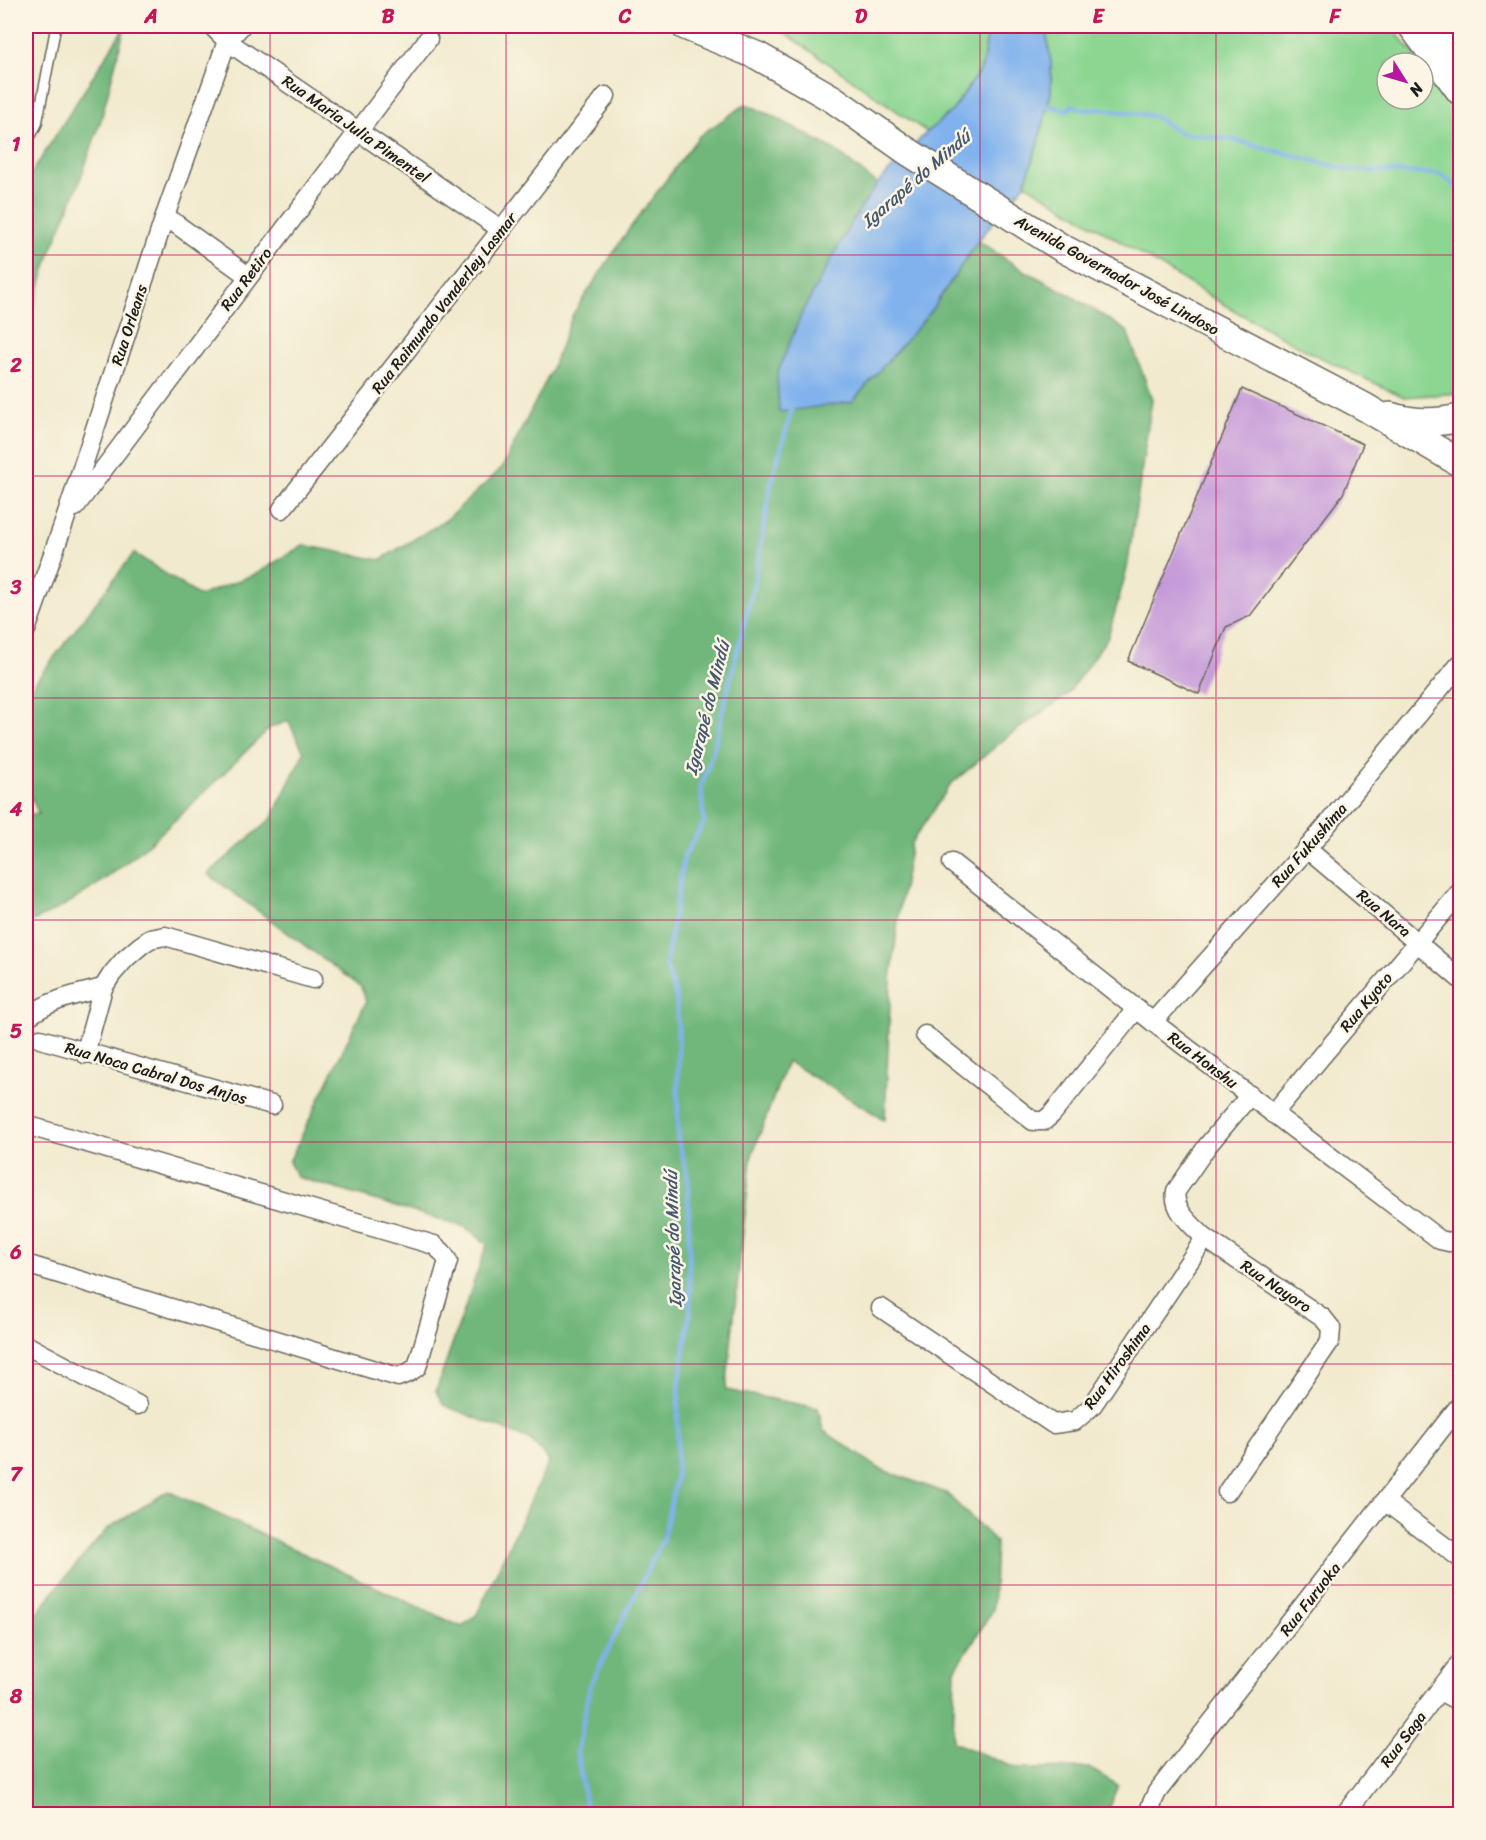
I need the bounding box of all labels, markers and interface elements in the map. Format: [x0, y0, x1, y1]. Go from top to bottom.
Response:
text: A [143, 0, 158, 34]
text: B [382, 0, 395, 34]
text: C [618, 0, 632, 34]
text: D [855, 0, 868, 34]
text: E [1092, 0, 1105, 34]
text: F [1329, 0, 1342, 34]
north arrow [1375, 51, 1435, 111]
street label: Rua Maria Julia Pimentel [276, 67, 437, 192]
text: N [1401, 76, 1432, 104]
water label: Igarapé do Mindú [853, 120, 981, 237]
text: 1 [12, 127, 21, 162]
street label: Rua Raimundo Vanderley Lasmar [363, 204, 525, 400]
street label: Avenida Governador José Lindoso [1008, 206, 1225, 344]
street label: Rua Retiro [212, 241, 280, 317]
street label: Rua Orleans [102, 280, 156, 369]
text: 2 [9, 348, 22, 383]
text: 3 [10, 570, 22, 605]
water label: Igarapé do Mindú [675, 635, 740, 779]
text: 4 [9, 792, 23, 827]
street label: Rua Fukushima [1264, 796, 1354, 894]
street label: Rua Nara [1350, 881, 1418, 945]
street label: Rua Kyoto [1332, 965, 1400, 1039]
text: 5 [10, 1014, 22, 1049]
street label: Rua Honshu [1161, 1024, 1245, 1097]
street label: Rua Noca Cabral Dos Anjos [61, 1033, 251, 1113]
water label: Igarapé do Mindú [655, 1167, 691, 1309]
text: 6 [9, 1235, 22, 1270]
street label: Rua Nayoro [1234, 1251, 1318, 1321]
street label: Rua Hiroshima [1075, 1316, 1159, 1416]
text: 7 [10, 1457, 23, 1492]
street label: Rua Furuoka [1272, 1556, 1348, 1642]
text: 8 [9, 1679, 23, 1714]
street label: Rua Saga [1372, 1704, 1434, 1774]

